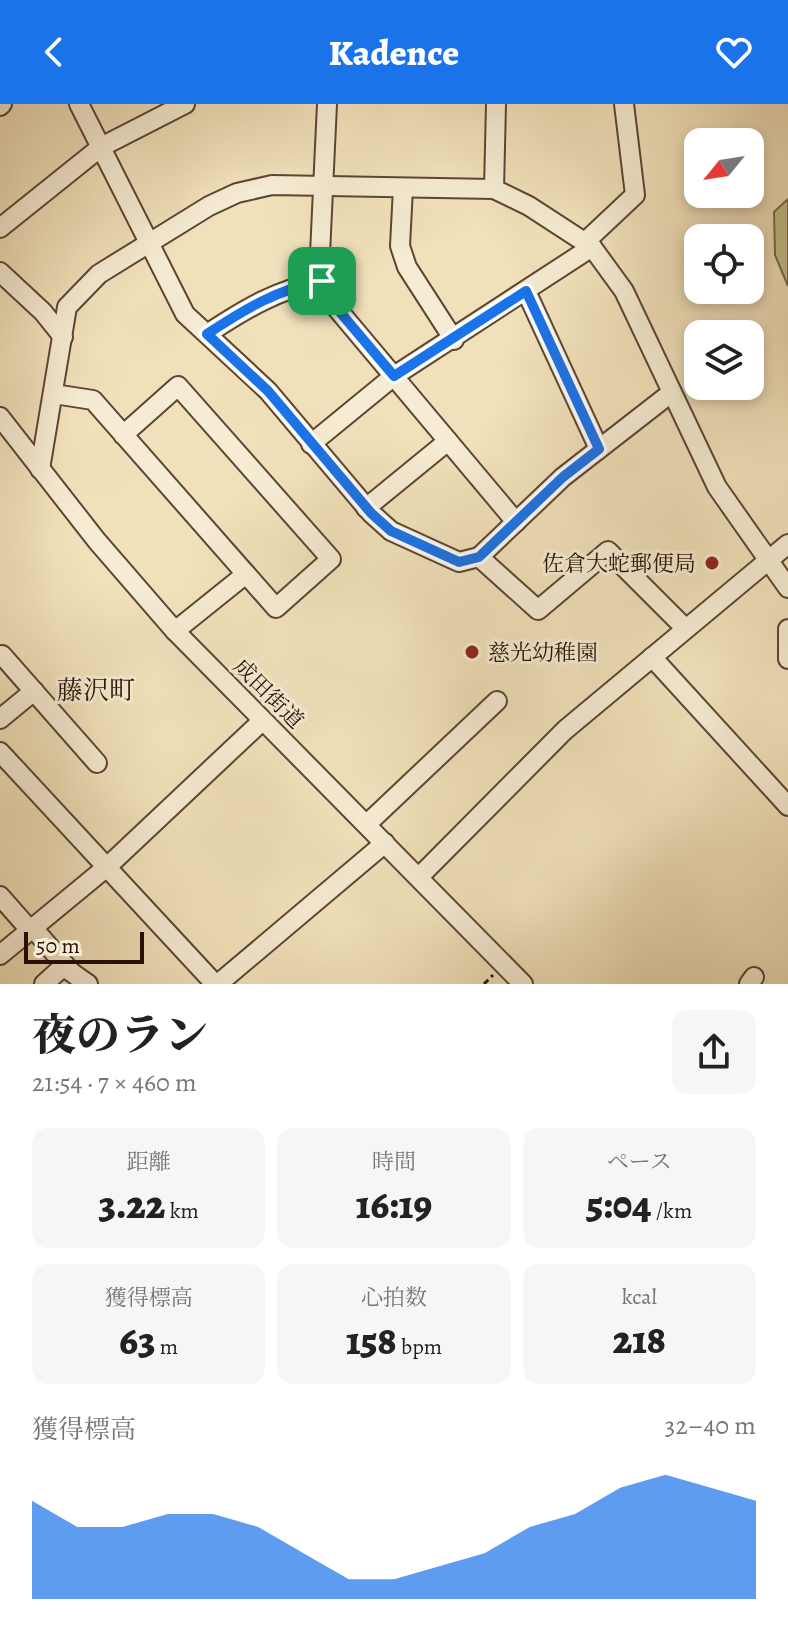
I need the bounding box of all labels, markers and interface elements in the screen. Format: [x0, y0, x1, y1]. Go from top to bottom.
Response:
text: Kadence [329, 28, 459, 77]
icon: back [32, 30, 76, 74]
icon: heart [712, 30, 756, 74]
north arrow [684, 128, 764, 208]
map controls [684, 128, 764, 400]
button: locate [684, 224, 764, 304]
pin [288, 247, 356, 315]
icon: arrive [300, 259, 344, 303]
button: layers [684, 320, 764, 400]
place label: 佐倉大蛇郵便局 [542, 549, 696, 579]
marker: 佐倉大蛇郵便局 [703, 554, 721, 572]
place label: 慈光幼稚園 [488, 638, 598, 668]
marker: 慈光幼稚園 [463, 643, 481, 661]
street label: 成田街道 [227, 652, 310, 735]
district label: 藤沢町 [57, 673, 135, 708]
scale bar [24, 928, 144, 964]
text: 50 m [36, 931, 80, 961]
text: 夜のラン [32, 1005, 208, 1065]
button: share [672, 1010, 756, 1094]
text: 21:54 · 7 × 460 m [32, 1065, 197, 1100]
text: 距離 [127, 1147, 171, 1177]
text: 時間 [372, 1147, 416, 1177]
text: ペース [607, 1147, 672, 1177]
text: 3.22 [98, 1177, 165, 1232]
text: 16:19 [356, 1177, 432, 1232]
text: 5:04 [586, 1177, 651, 1232]
text: km [165, 1196, 199, 1226]
text: /km [651, 1196, 692, 1226]
text: kcal [622, 1282, 657, 1312]
text: 獲得標高 [105, 1283, 193, 1313]
text: 心拍数 [361, 1283, 427, 1313]
text: 218 [613, 1312, 666, 1367]
text: 63 [119, 1313, 155, 1368]
text: 158 [346, 1313, 397, 1368]
text: m [155, 1332, 178, 1362]
text: bpm [397, 1332, 442, 1362]
text: 32–40 m [665, 1408, 756, 1443]
text: 獲得標高 [32, 1412, 136, 1447]

